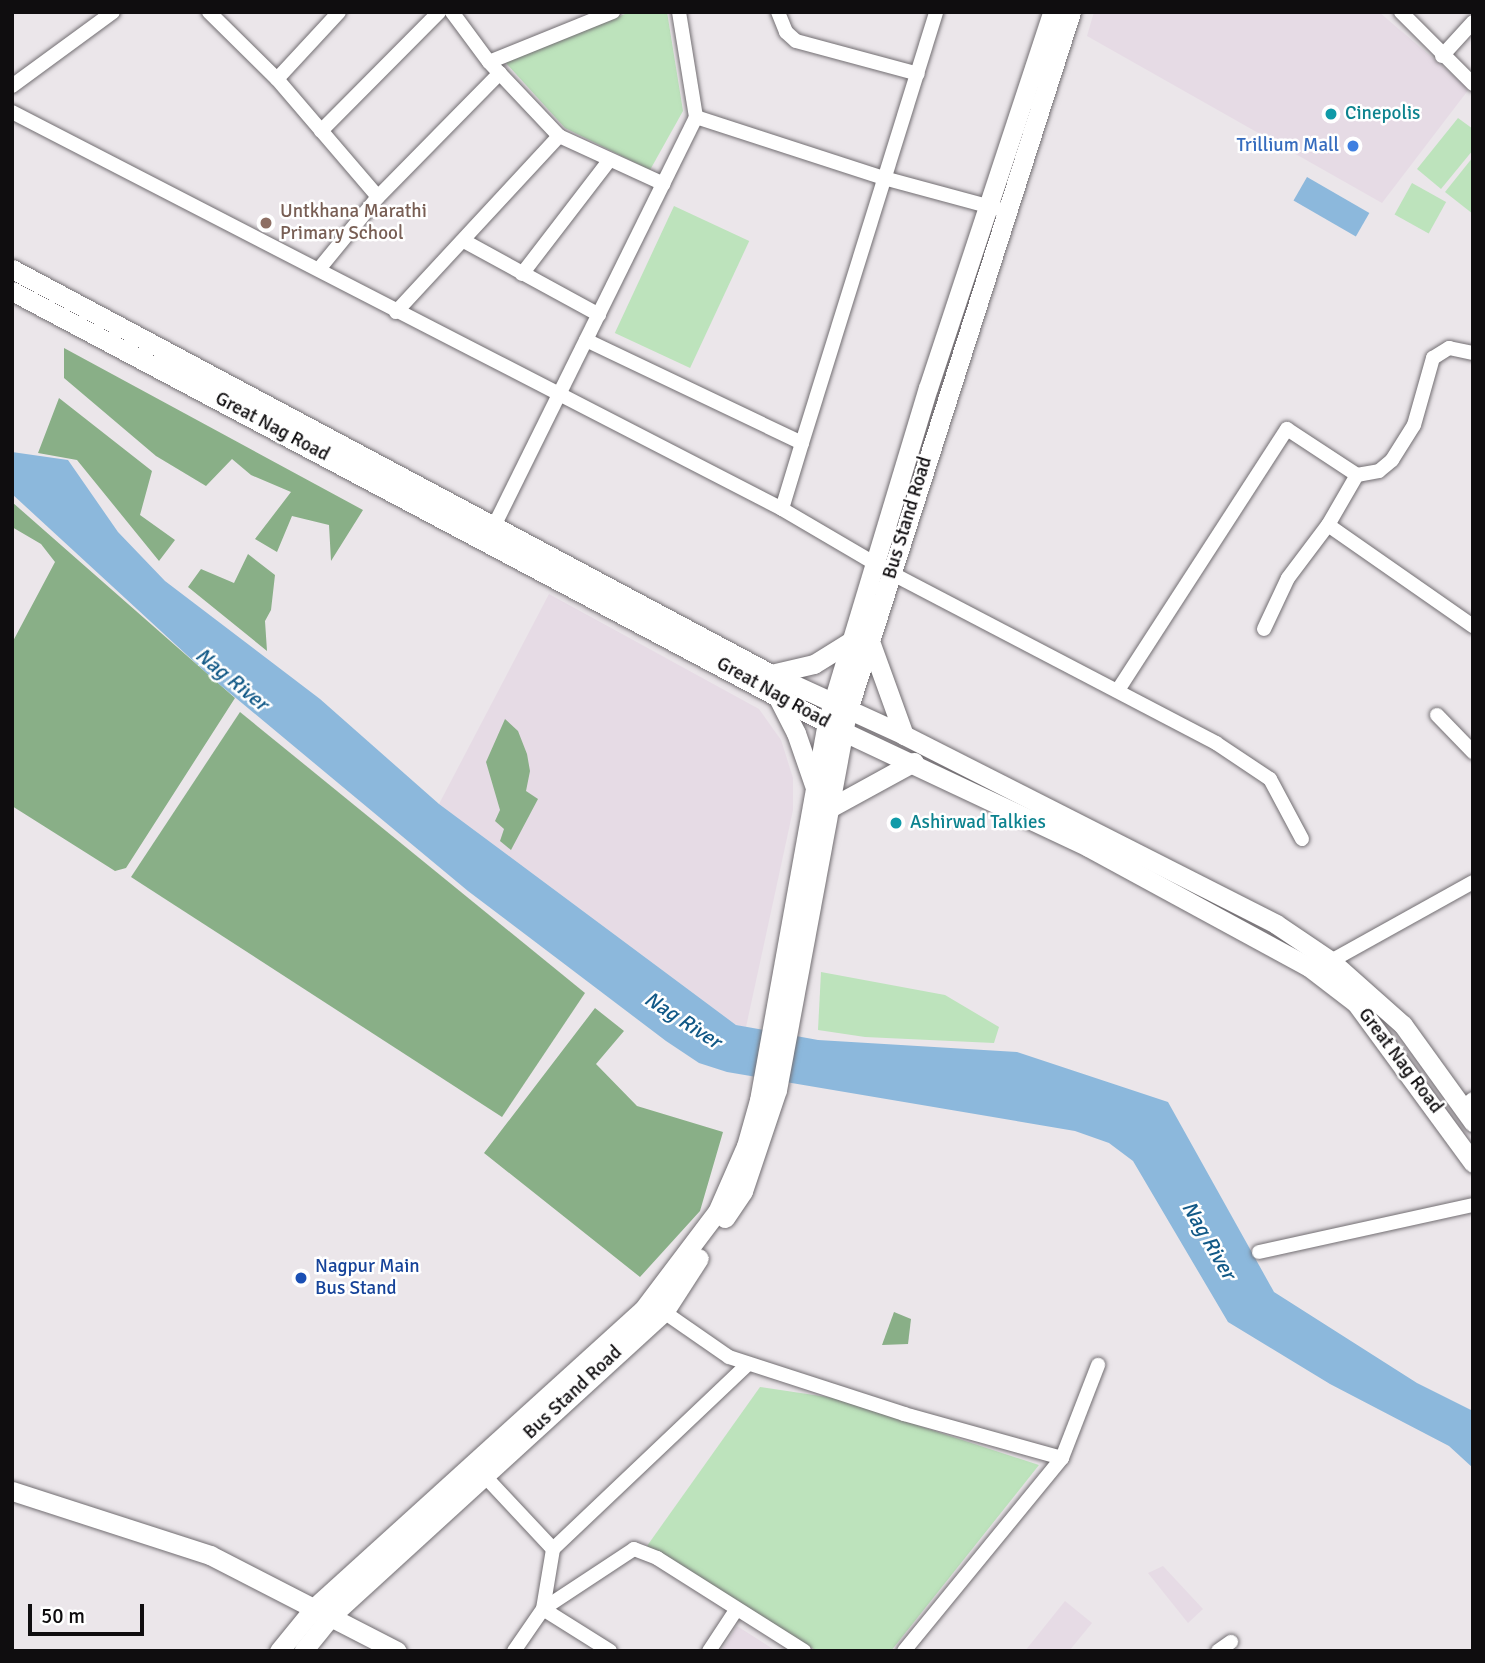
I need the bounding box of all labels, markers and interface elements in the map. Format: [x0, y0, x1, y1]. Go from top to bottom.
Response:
place label: Cinepolis [1345, 103, 1420, 125]
marker: Cinepolis [1323, 106, 1339, 122]
place label: Trillium Mall [1236, 135, 1339, 157]
marker: Trillium Mall [1345, 138, 1361, 154]
place label: Untkhana Marathi Primary School [280, 201, 427, 245]
marker: Untkhana Marathi Primary School [258, 215, 274, 231]
street label: Great Nag Road [211, 387, 333, 467]
street label: Bus Stand Road [879, 454, 937, 582]
water label: Nag River [191, 642, 273, 716]
street label: Great Nag Road [712, 652, 834, 734]
place label: Ashirwad Talkies [910, 812, 1046, 834]
marker: Ashirwad Talkies [888, 815, 904, 831]
water label: Nag River [640, 986, 726, 1054]
street label: Great Nag Road [1353, 1004, 1447, 1118]
water label: Nag River [1177, 1196, 1241, 1284]
place label: Nagpur Main Bus Stand [315, 1256, 420, 1300]
marker: Nagpur Main Bus Stand [293, 1270, 309, 1286]
street label: Bus Stand Road [519, 1342, 627, 1444]
scale bar [32, 1590, 147, 1634]
text: 50 m [41, 1603, 85, 1629]

